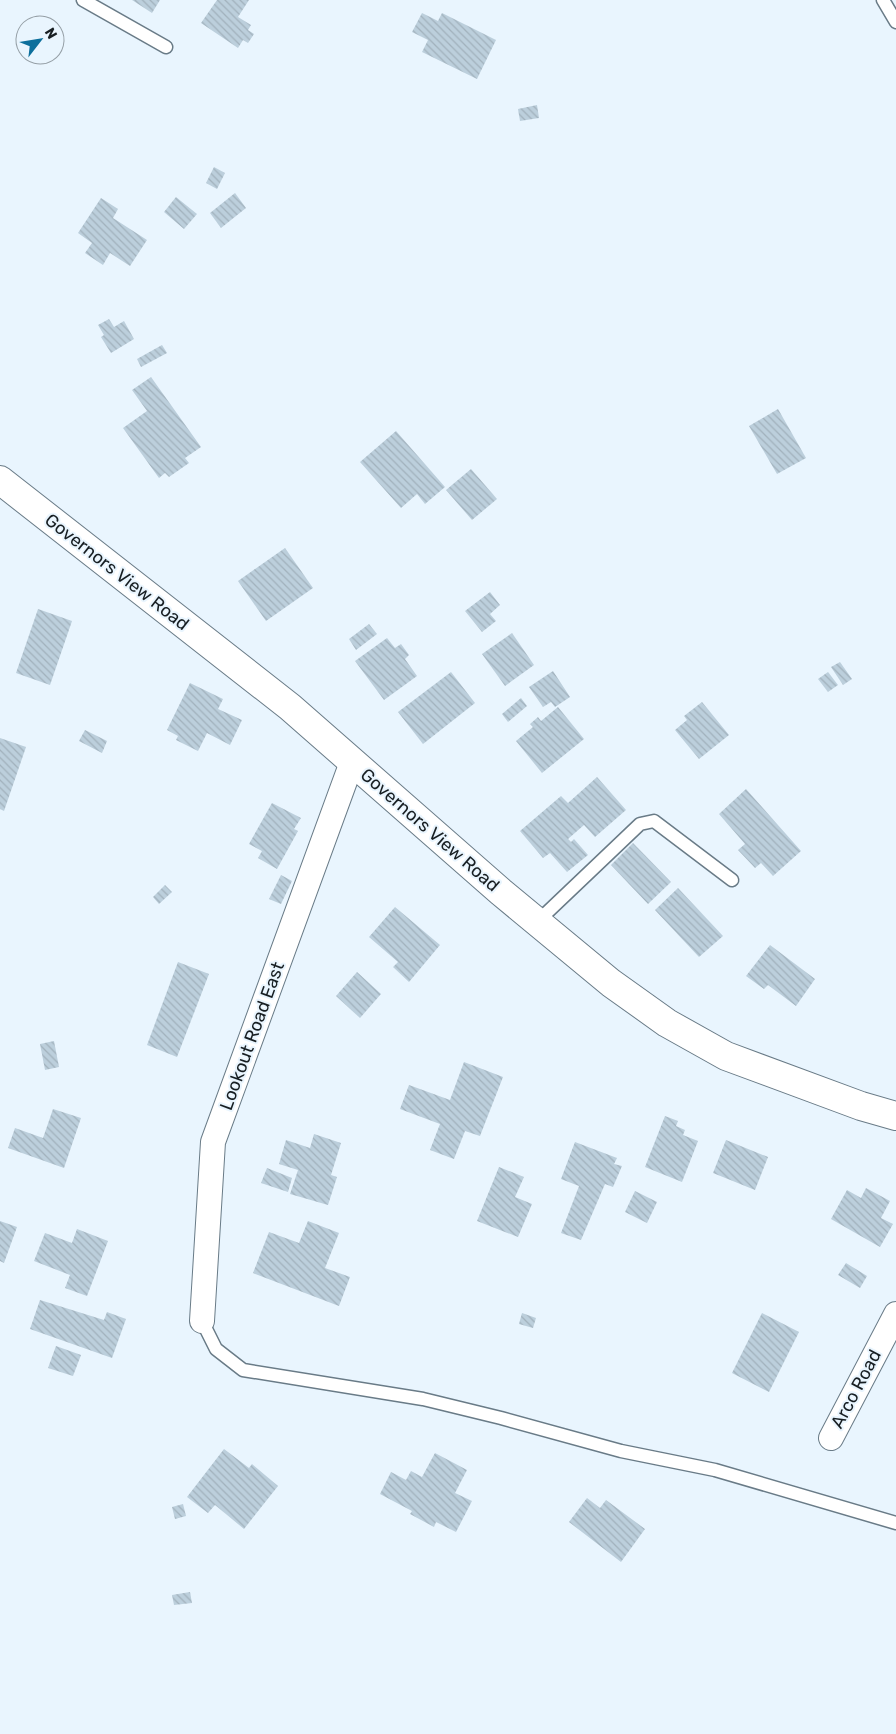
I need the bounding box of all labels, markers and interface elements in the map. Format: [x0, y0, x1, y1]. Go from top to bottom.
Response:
north arrow [15, 15, 65, 65]
text: N [41, 25, 61, 42]
street label: Governors View Road [40, 509, 194, 635]
street label: Governors View Road [356, 764, 504, 896]
street label: Lookout Road East [215, 959, 289, 1113]
street label: Arco Road [826, 1346, 886, 1432]

